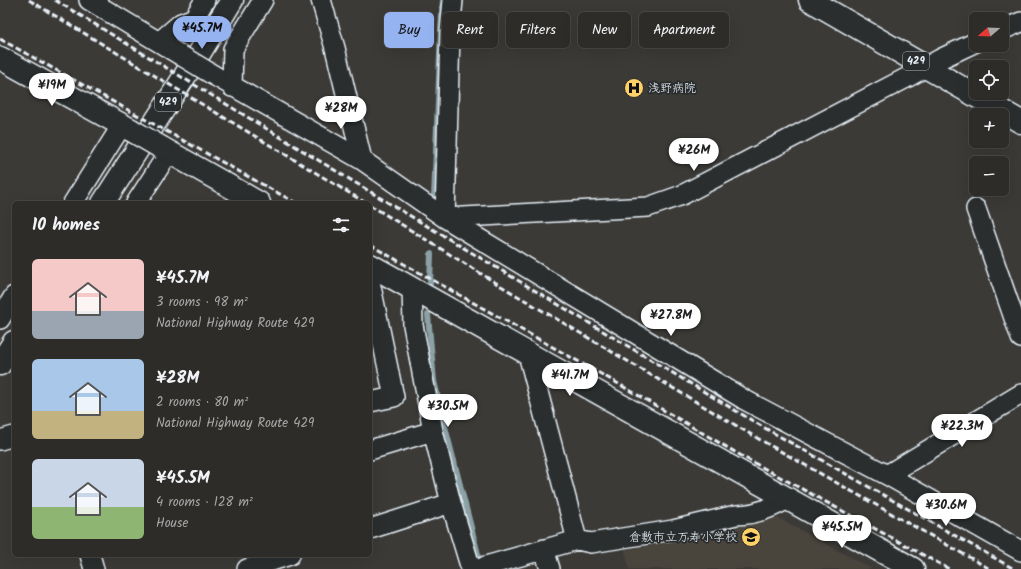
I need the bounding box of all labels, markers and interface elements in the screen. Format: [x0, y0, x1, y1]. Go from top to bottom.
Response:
chip: Buy [384, 12, 434, 48]
chip: Rent [442, 12, 498, 48]
chip: Filters [506, 12, 570, 48]
chip: New [578, 12, 631, 48]
chip: Apartment [639, 12, 729, 48]
north arrow [969, 12, 1009, 52]
map controls [969, 12, 1009, 196]
pin: ¥45.7M [169, 16, 235, 50]
text: ¥45.7M [182, 18, 222, 39]
road number: 429 [903, 52, 929, 70]
button: locate [969, 60, 1009, 100]
pin: ¥19M [28, 73, 76, 107]
text: ¥19M [38, 75, 66, 96]
hospital icon: 浅野病院 [623, 77, 645, 99]
place label: 浅野病院 [648, 79, 696, 98]
road number: 429 [155, 93, 181, 111]
pin: ¥28M [317, 96, 365, 130]
text: ¥28M [324, 98, 358, 119]
button: + [969, 108, 1009, 148]
pin: ¥26M [670, 138, 718, 172]
text: ¥26M [678, 140, 710, 161]
button: − [969, 156, 1009, 196]
text: 10 homes [32, 212, 100, 239]
icon: filters [330, 214, 352, 236]
text: ¥45.7M [156, 265, 209, 292]
icon: home [64, 275, 112, 323]
text: 3 rooms · 98 m² [156, 292, 248, 313]
pin: ¥27.8M [638, 303, 704, 337]
text: ¥27.8M [650, 305, 692, 326]
text: National Highway Route 429 [156, 313, 314, 334]
pin: ¥41.7M [537, 363, 603, 397]
text: ¥28M [156, 365, 199, 392]
text: ¥41.7M [551, 365, 589, 386]
icon: home [64, 375, 112, 423]
text: 2 rooms · 80 m² [156, 392, 248, 413]
pin: ¥30.5M [415, 394, 481, 428]
text: ¥30.5M [427, 396, 469, 417]
text: National Highway Route 429 [156, 413, 314, 434]
pin: ¥22.3M [929, 414, 995, 448]
text: ¥22.3M [940, 416, 984, 437]
text: ¥45.5M [156, 465, 210, 492]
icon: home [64, 475, 112, 523]
text: 4 rooms · 128 m² [156, 492, 253, 513]
pin: ¥30.6M [913, 493, 979, 527]
text: ¥30.6M [925, 495, 967, 516]
text: House [156, 513, 188, 534]
pin: ¥45.5M [809, 515, 875, 549]
text: ¥45.5M [821, 517, 863, 538]
school or university icon: 倉敷市立万寿小学校 [740, 526, 762, 548]
place label: 倉敷市立万寿小学校 [629, 528, 737, 547]

